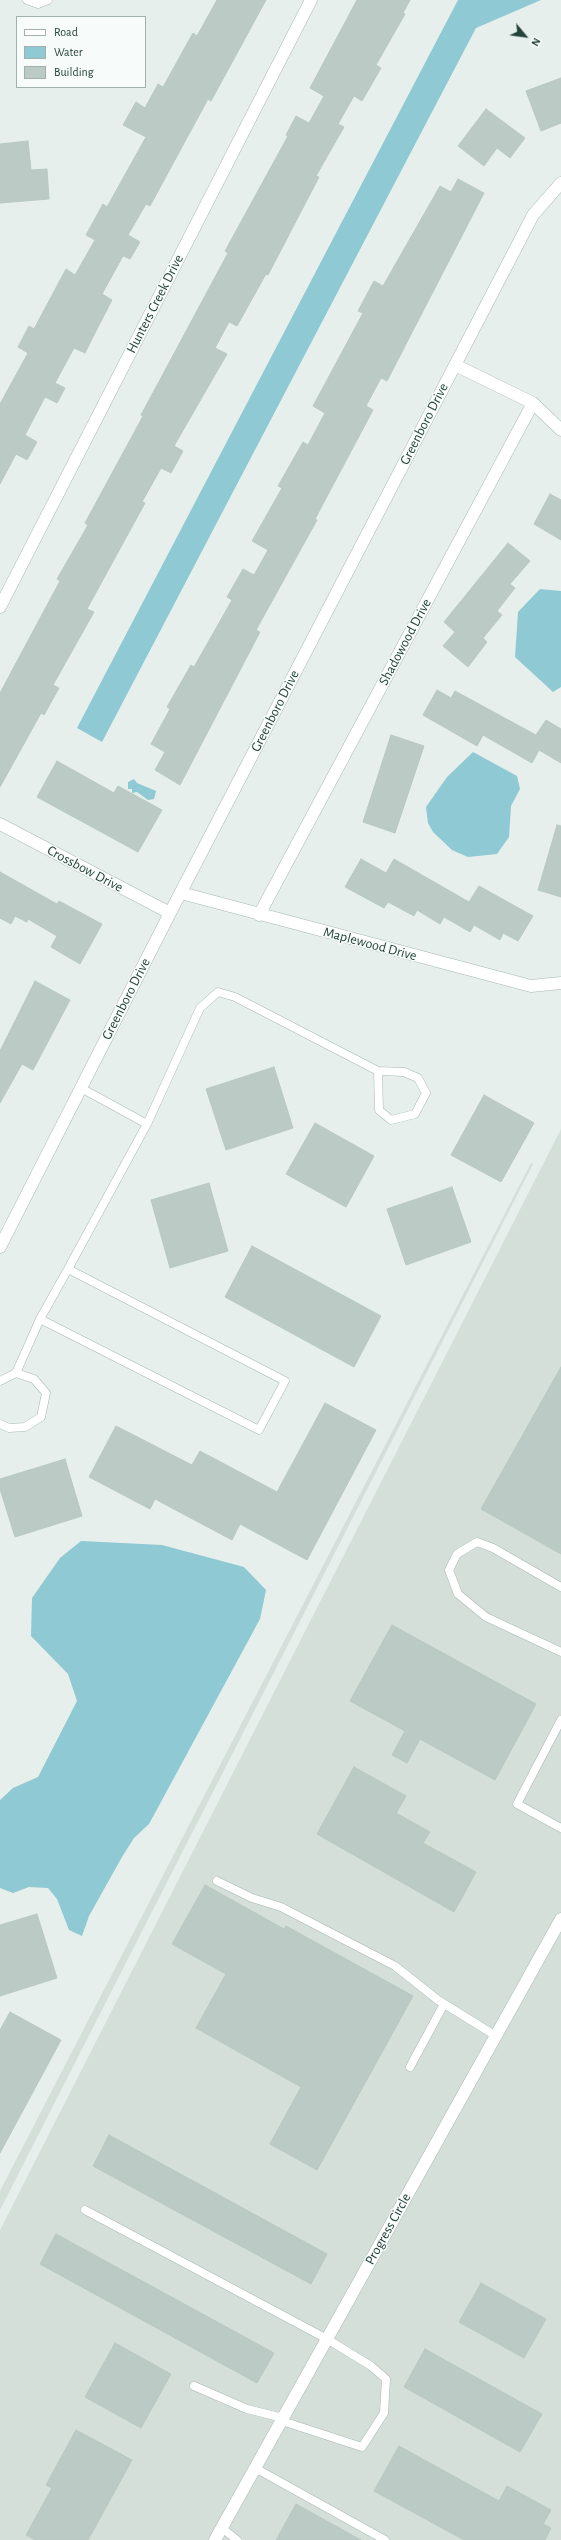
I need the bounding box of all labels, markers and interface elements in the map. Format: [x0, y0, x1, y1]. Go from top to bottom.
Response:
legend [16, 16, 146, 88]
north arrow [505, 16, 545, 56]
text: Road [54, 26, 78, 38]
text: N [529, 36, 543, 48]
text: Water [54, 46, 83, 58]
text: Building [54, 66, 94, 78]
street label: Hunters Creek Drive [123, 252, 187, 356]
street label: Greenboro Drive [396, 380, 452, 468]
street label: Shadowood Drive [375, 596, 435, 688]
street label: Greenboro Drive [247, 667, 303, 755]
street label: Crossbow Drive [44, 842, 126, 896]
street label: Maplewood Drive [321, 923, 419, 965]
street label: Greenboro Drive [98, 955, 154, 1043]
street label: Progress Circle [361, 2190, 415, 2268]

